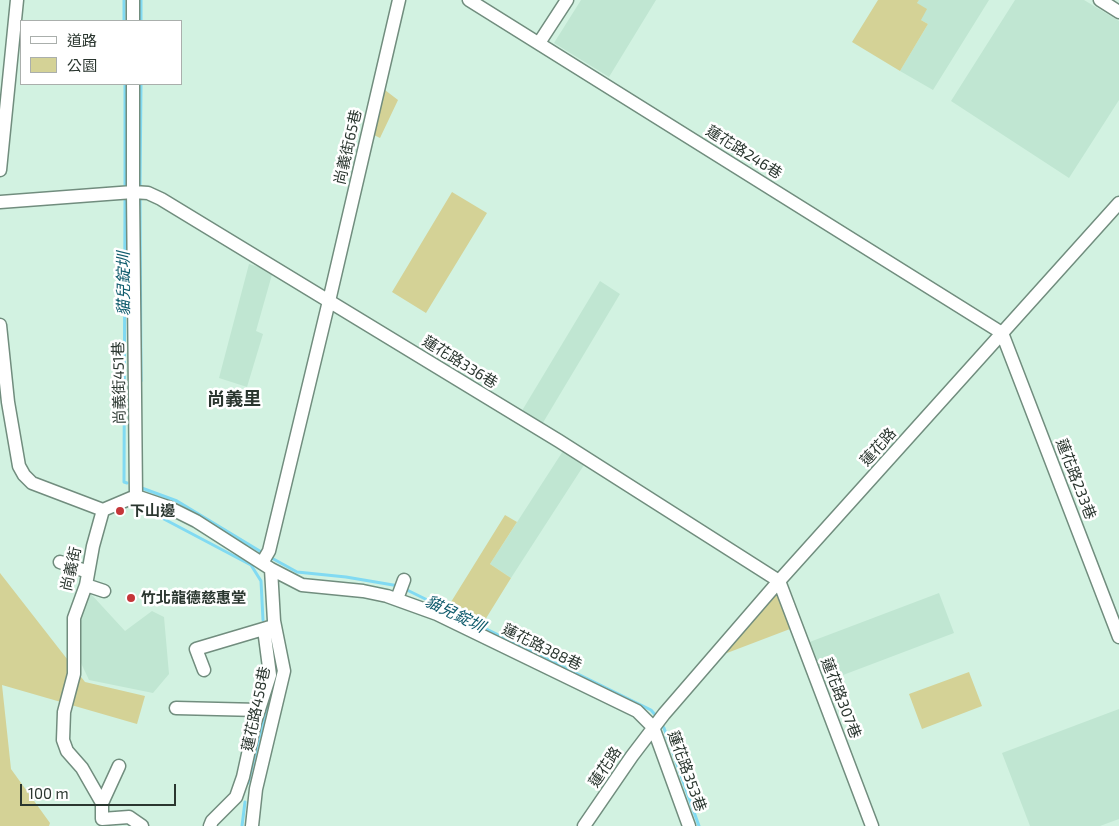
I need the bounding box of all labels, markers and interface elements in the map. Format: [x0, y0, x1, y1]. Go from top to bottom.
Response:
legend [20, 20, 182, 85]
text: 道路 [67, 31, 97, 49]
text: 公園 [67, 56, 97, 74]
street label: 尚義街65巷 [331, 108, 365, 186]
street label: 蓮花路246巷 [703, 122, 785, 182]
water label: 貓兒錠圳 [114, 252, 134, 316]
street label: 蓮花路336巷 [419, 332, 501, 392]
street label: 尚義街451巷 [109, 341, 129, 425]
district label: 尚義里 [207, 388, 261, 410]
street label: 蓮花路 [856, 424, 900, 470]
street label: 蓮花路233巷 [1052, 436, 1100, 522]
place label: 下山邊 [130, 502, 175, 520]
marker: 下山邊 [114, 505, 126, 517]
street label: 尚義街 [57, 545, 85, 593]
place label: 竹北龍德慈惠堂 [141, 589, 246, 607]
water label: 貓兒錠圳 [422, 591, 488, 637]
marker: 竹北龍德慈惠堂 [125, 592, 137, 604]
street label: 蓮花路388巷 [499, 620, 585, 674]
street label: 蓮花路307巷 [817, 655, 865, 741]
street label: 蓮花路458巷 [238, 665, 274, 753]
street label: 蓮花路353巷 [664, 728, 710, 814]
street label: 蓮花路 [585, 743, 625, 791]
scale bar [22, 774, 179, 806]
text: 100 m [28, 784, 69, 802]

